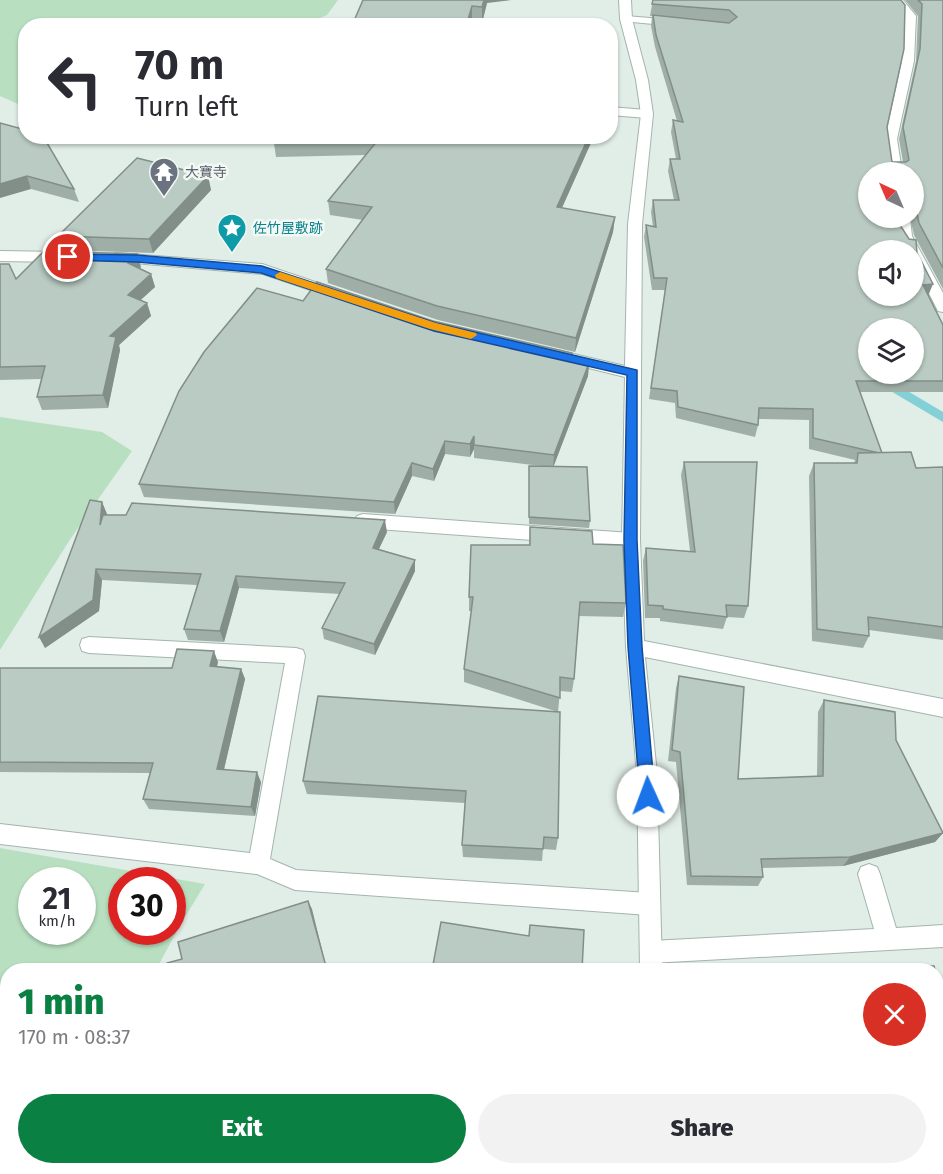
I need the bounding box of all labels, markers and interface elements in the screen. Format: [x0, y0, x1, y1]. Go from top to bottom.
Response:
text: 70 m [135, 40, 224, 90]
icon: left [36, 42, 114, 120]
text: Turn left [135, 91, 238, 123]
temple icon: 大寶寺 [148, 156, 180, 198]
north arrow [858, 162, 924, 228]
map controls [858, 162, 924, 384]
place label: 大寶寺 [185, 164, 227, 181]
place icon: 佐竹屋敷跡 [216, 212, 248, 254]
place label: 佐竹屋敷跡 [253, 220, 323, 237]
pin [42, 231, 93, 282]
icon: arrive [51, 240, 84, 273]
button: sound [858, 240, 924, 306]
button: layers [858, 318, 924, 384]
position arrow [616, 764, 680, 828]
speed limit sign: 30 [108, 867, 186, 945]
text: 21 [43, 881, 71, 917]
text: km/h [38, 912, 76, 930]
text: 1 min [18, 980, 104, 1024]
button: close [863, 983, 926, 1046]
text: 170 m · 08:37 [18, 1025, 130, 1049]
button: Exit [18, 1094, 466, 1163]
button: Share [478, 1094, 926, 1163]

